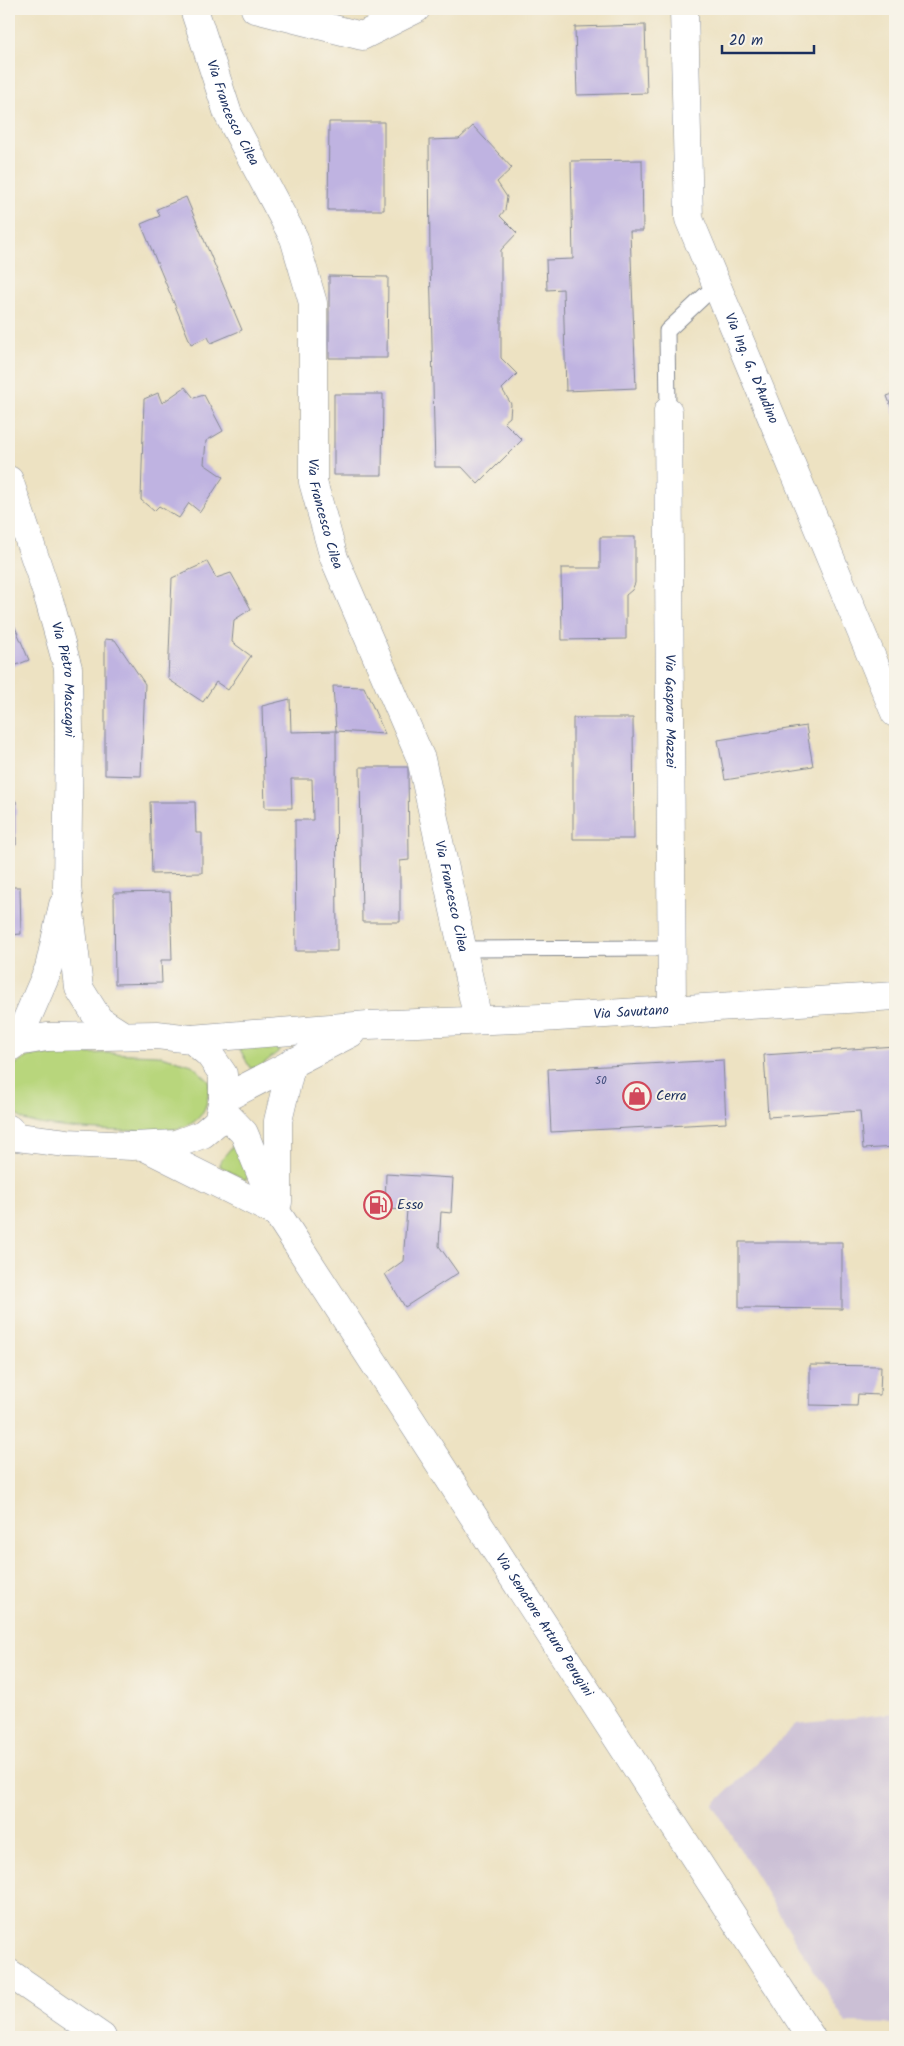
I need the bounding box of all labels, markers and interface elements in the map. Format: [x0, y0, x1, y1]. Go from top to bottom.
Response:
scale bar [722, 22, 814, 54]
text: 20 m [729, 29, 763, 53]
street label: Via Francesco Cilea [200, 57, 265, 170]
street label: Via Ing. G. D'Audino [718, 310, 784, 427]
street label: Via Francesco Cilea [302, 459, 349, 573]
street label: Via Pietro Mascagni [45, 620, 80, 738]
street label: Via Gaspare Mazzei [659, 654, 681, 769]
street label: Via Francesco Cilea [428, 838, 474, 954]
street label: Via Savutano [593, 999, 669, 1026]
house number: 50 [595, 1072, 607, 1090]
shop icon: Cerra [622, 1081, 652, 1111]
place label: Cerra [656, 1085, 687, 1107]
fuel station icon: Esso [363, 1190, 393, 1220]
place label: Esso [397, 1194, 423, 1216]
street label: Via Senatore Arturo Perugini [489, 1549, 599, 1702]

